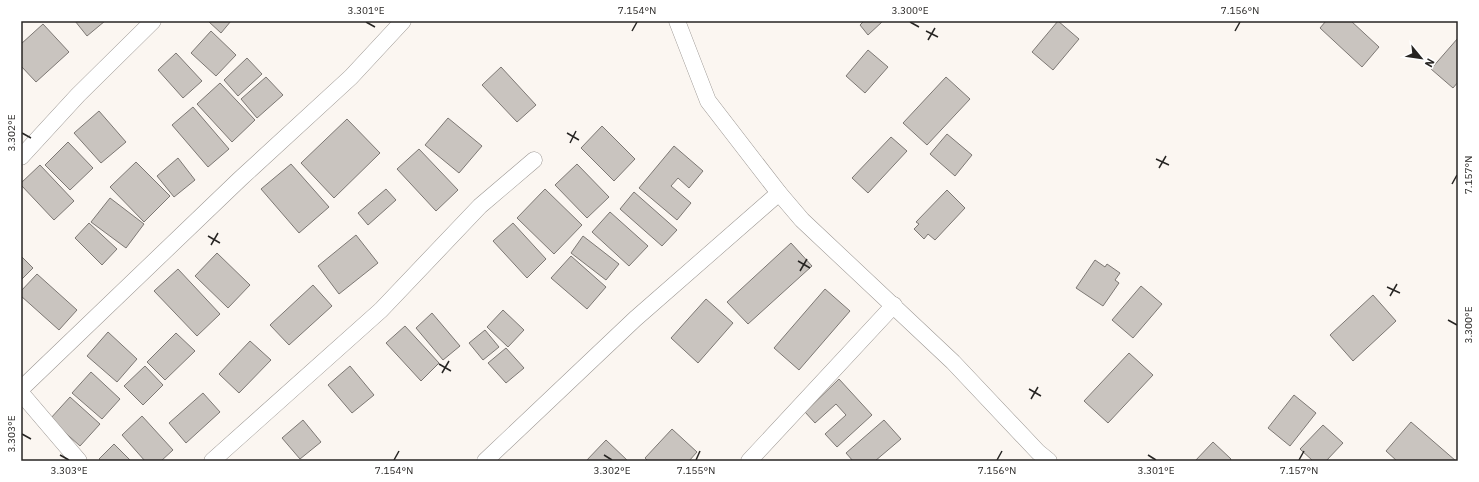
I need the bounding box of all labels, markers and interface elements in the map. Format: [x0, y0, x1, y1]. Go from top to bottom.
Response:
text: 3.301°E [347, 4, 385, 17]
text: 7.154°N [618, 4, 656, 17]
text: 3.300°E [891, 4, 929, 17]
text: 7.156°N [1221, 4, 1259, 17]
north arrow [1401, 38, 1441, 78]
text: N [1422, 56, 1438, 70]
text: 3.302°E [5, 114, 18, 152]
text: 7.157°N [1462, 156, 1475, 194]
text: 3.300°E [1462, 306, 1475, 344]
text: 3.303°E [5, 415, 18, 453]
text: 3.303°E [50, 464, 88, 477]
text: 7.154°N [375, 464, 413, 477]
text: 3.302°E [593, 464, 631, 477]
text: 7.155°N [677, 464, 715, 477]
text: 7.156°N [978, 464, 1016, 477]
text: 3.301°E [1137, 464, 1175, 477]
text: 7.157°N [1280, 464, 1318, 477]

